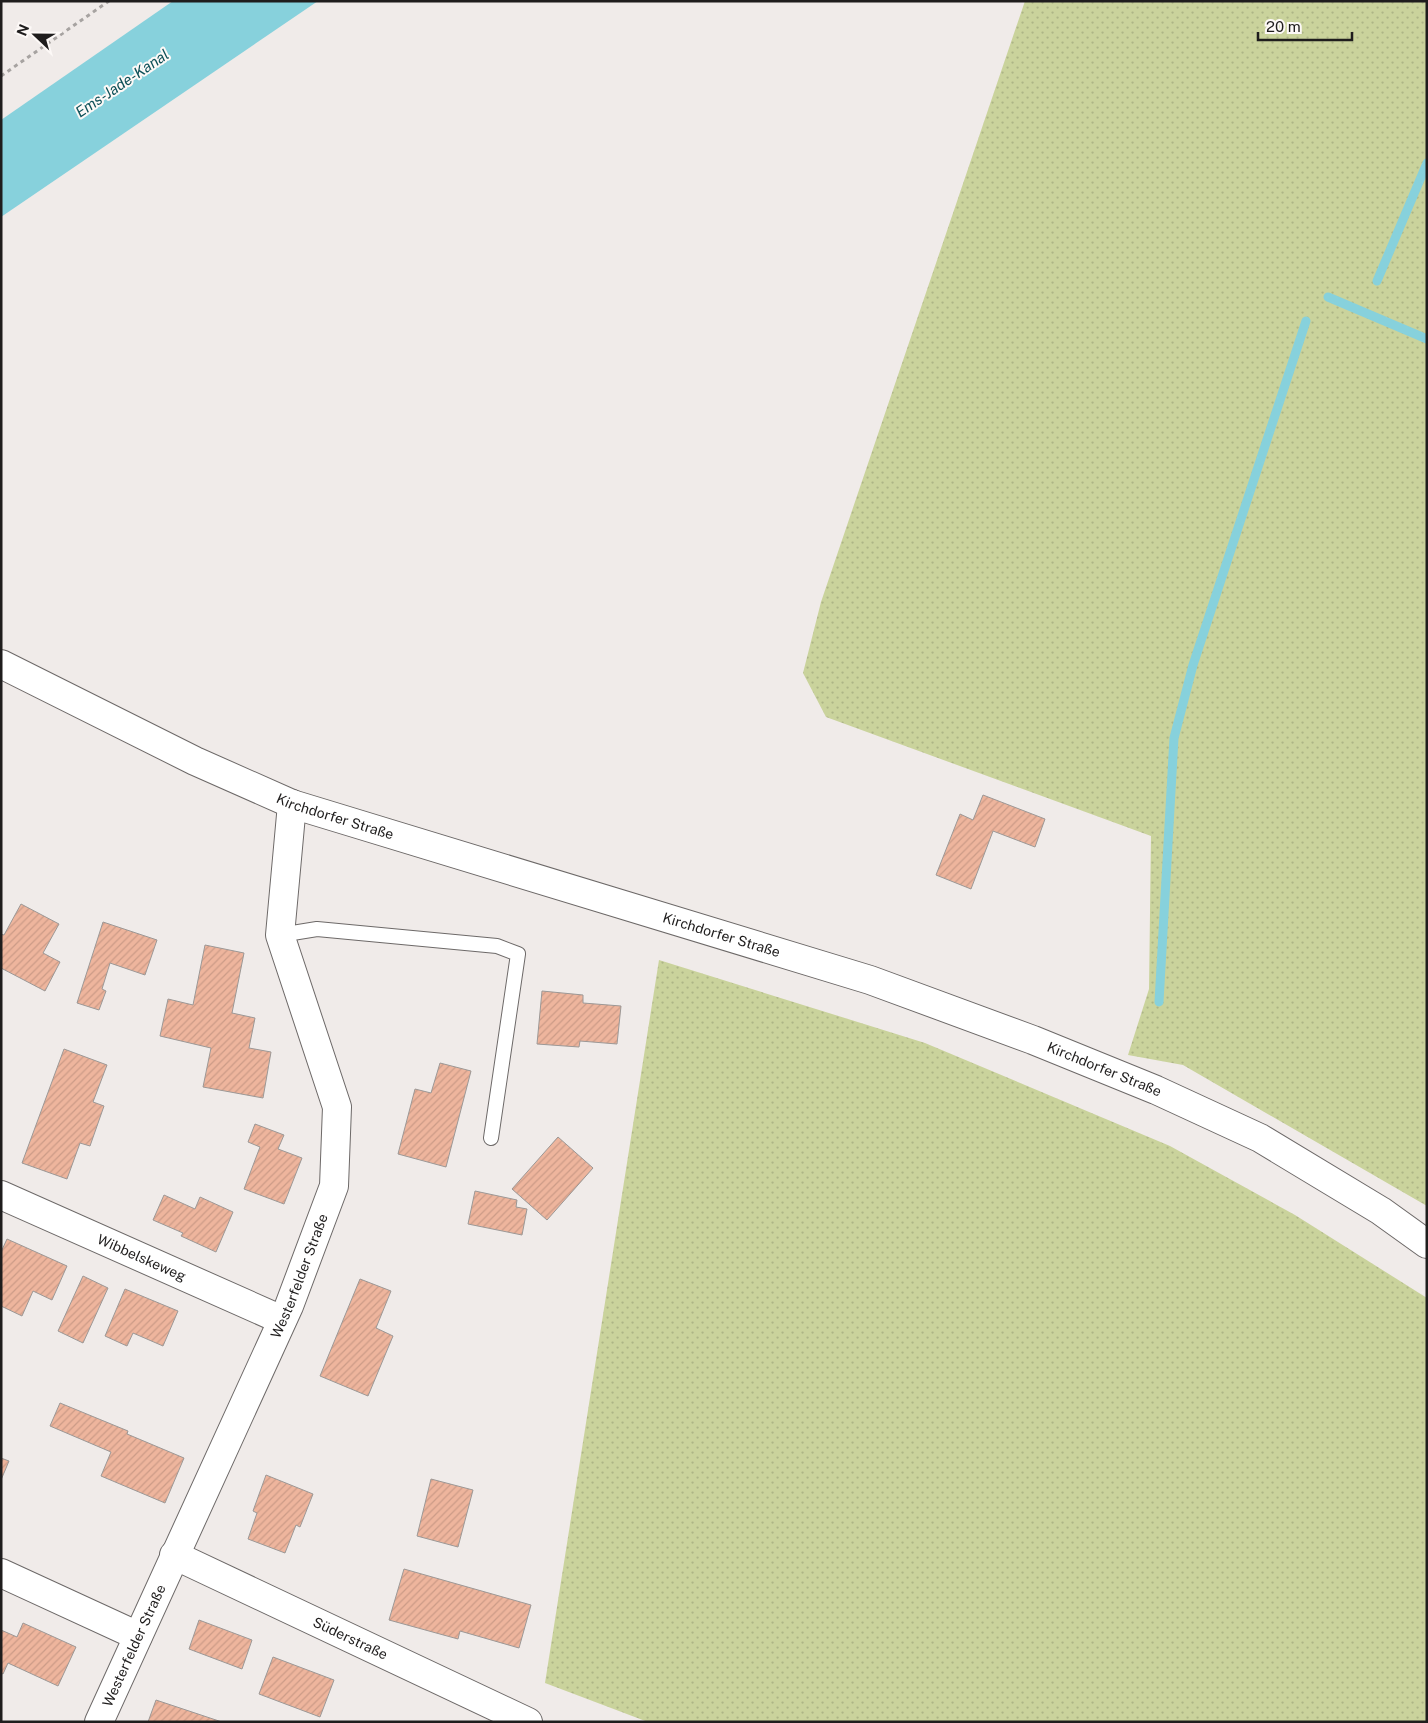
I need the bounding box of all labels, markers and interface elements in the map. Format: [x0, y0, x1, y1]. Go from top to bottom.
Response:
north arrow [10, 10, 60, 60]
scale bar [1258, 10, 1352, 42]
text: 20 m [1266, 18, 1301, 35]
text: N [13, 22, 32, 38]
water label: Ems-Jade-Kanal [72, 46, 172, 120]
street label: Kirchdorfer Straße [274, 790, 396, 843]
street label: Kirchdorfer Straße [661, 909, 782, 960]
street label: Kirchdorfer Straße [1045, 1039, 1164, 1100]
street label: Westerfelder Straße [267, 1211, 331, 1341]
street label: Wibbelskeweg [95, 1231, 189, 1284]
street label: Westerfelder Straße [99, 1582, 169, 1709]
street label: Süderstraße [310, 1614, 390, 1663]

